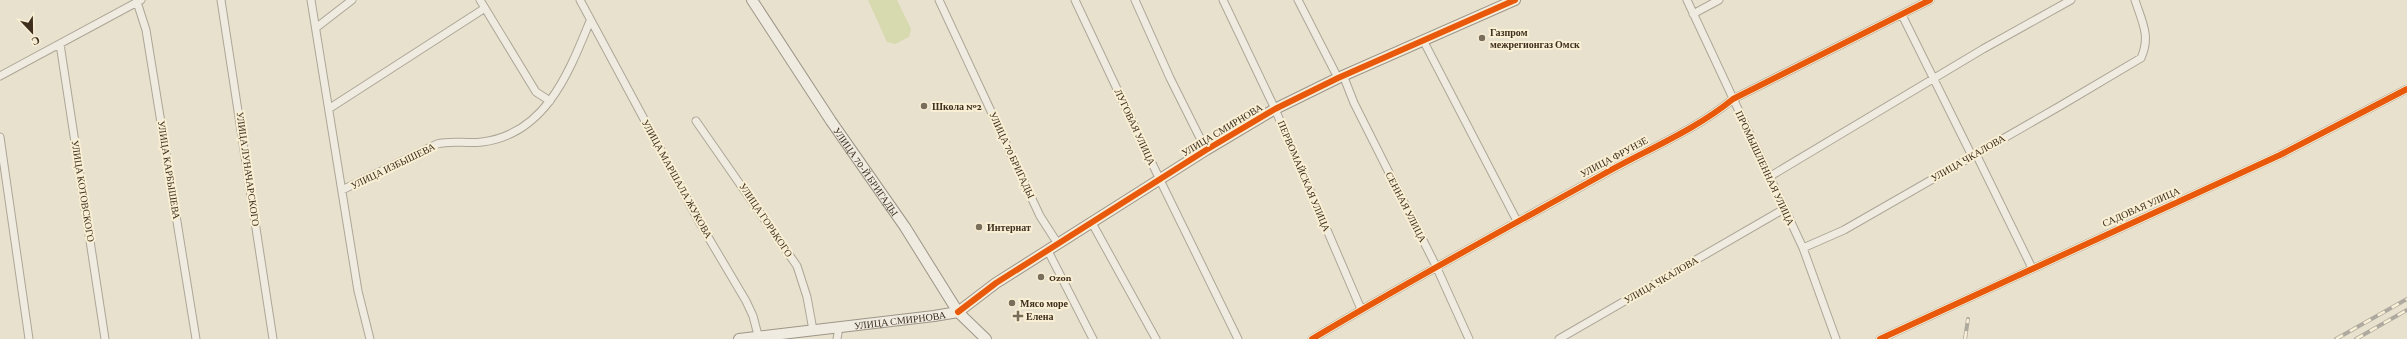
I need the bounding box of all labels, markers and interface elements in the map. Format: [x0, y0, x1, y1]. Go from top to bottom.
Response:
north arrow [12, 12, 52, 52]
place label: Газпром межрегионгаз Омск [1490, 27, 1580, 50]
marker: Газпром межрегионгаз Омск [1477, 33, 1487, 43]
text: С [30, 34, 42, 48]
street label: ЛУГОВАЯ УЛИЦА [1113, 87, 1158, 168]
marker: Школа №2 [919, 101, 929, 111]
place label: Школа №2 [932, 101, 982, 112]
street label: УЛИЦА СМИРНОВА [1180, 101, 1265, 158]
street label: ПРОМЫШЛЕННАЯ УЛИЦА [1734, 109, 1797, 228]
street label: УЛИЦА 70 БРИГАДЫ [987, 110, 1037, 200]
street label: УЛИЦА ЛУНАЧАРСКОГО [235, 111, 261, 227]
street label: УЛИЦА МАРШАЛА ЖУКОВА [640, 118, 715, 241]
street label: ПЕРВОМАЙСКАЯ УЛИЦА [1276, 119, 1333, 234]
street label: УЛИЦА КАРБЫШЕВА [156, 120, 182, 221]
street label: УЛИЦА 70-Й БРИГАДЫ [832, 125, 901, 218]
street label: УЛИЦА ЧКАЛОВА [1929, 132, 2008, 184]
street label: УЛИЦА ФРУНЗЕ [1578, 135, 1650, 179]
street label: УЛИЦА КОТОВСКОГО [70, 139, 96, 243]
street label: УЛИЦА ИЗБЫШЕВА [349, 140, 438, 191]
street label: СЕННАЯ УЛИЦА [1384, 170, 1429, 245]
street label: УЛИЦА ГОРЬКОГО [737, 181, 795, 259]
street label: САДОВАЯ УЛИЦА [2101, 185, 2182, 229]
marker: Интернат [974, 222, 984, 232]
place label: Интернат [987, 222, 1031, 233]
street label: УЛИЦА ЧКАЛОВА [1622, 254, 1701, 306]
marker: Ozon [1036, 272, 1046, 282]
place label: Ozon [1049, 272, 1072, 283]
marker: Мясо море [1007, 298, 1017, 308]
place label: Мясо море [1020, 298, 1068, 309]
street label: УЛИЦА СМИРНОВА [853, 308, 947, 331]
marker: Елена [1013, 311, 1023, 321]
place label: Елена [1026, 311, 1053, 322]

